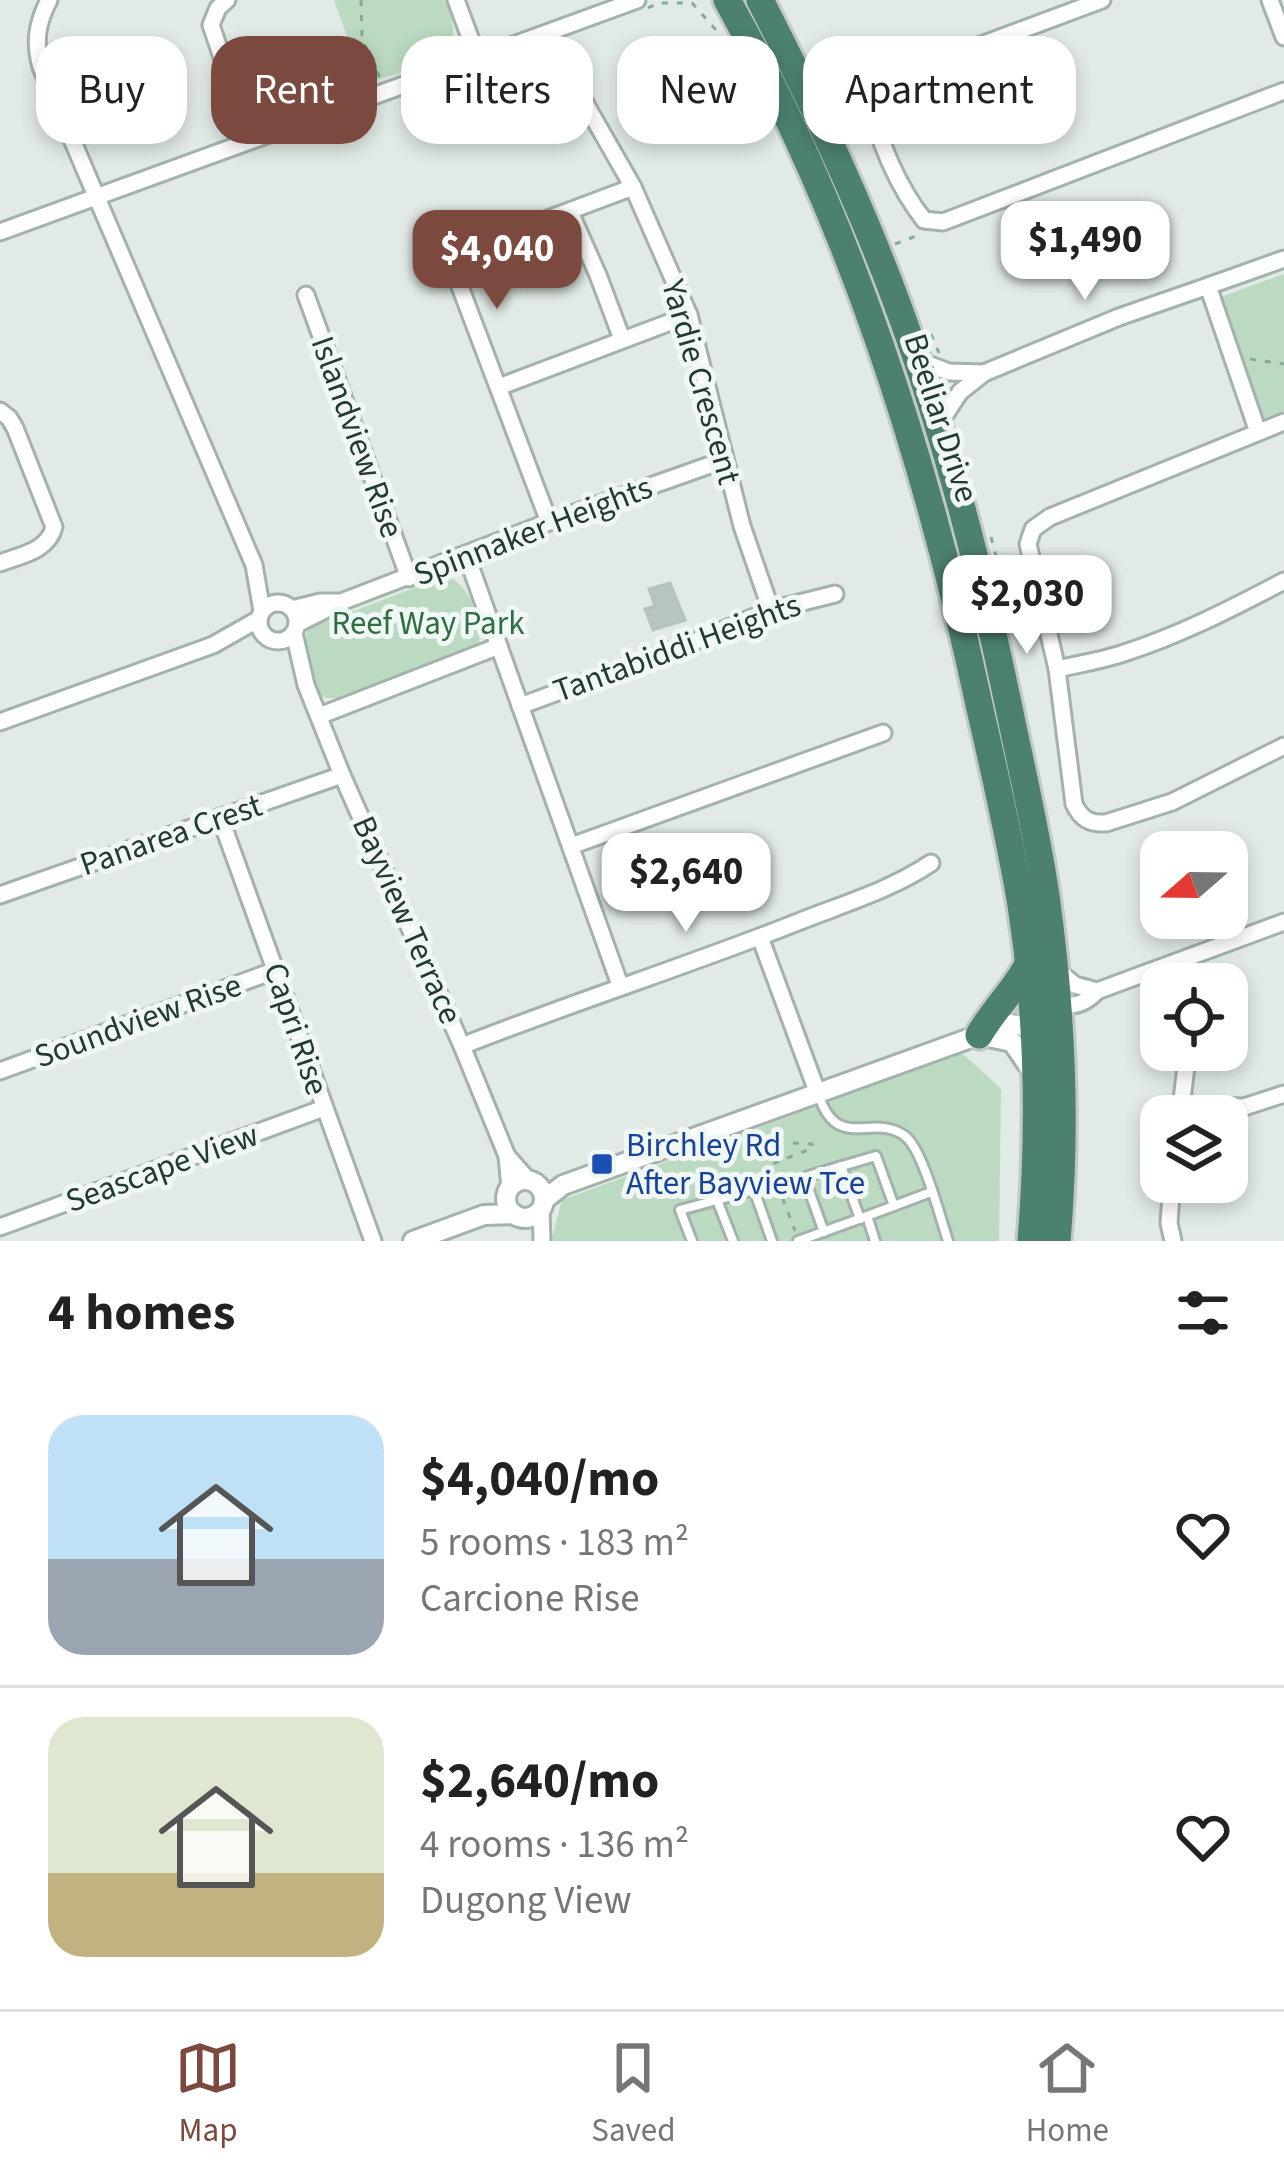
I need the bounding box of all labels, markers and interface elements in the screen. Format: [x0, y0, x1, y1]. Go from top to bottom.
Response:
chip: Buy [36, 36, 187, 144]
chip: Rent [211, 36, 377, 144]
chip: Filters [401, 36, 593, 144]
chip: New [617, 36, 779, 144]
chip: Apartment [803, 36, 1076, 144]
pin: $1,490 [987, 201, 1183, 303]
pin: $4,040 [399, 210, 595, 312]
text: $1,490 [1028, 212, 1142, 268]
text: $4,040 [440, 221, 554, 277]
street label: Yardie Crescent [649, 273, 753, 490]
street label: Beeliar Drive [892, 328, 990, 508]
street label: Islandview Rise [299, 330, 415, 544]
street label: Spinnaker Heights [407, 464, 659, 598]
pin: $2,030 [929, 555, 1125, 657]
text: $2,030 [970, 566, 1084, 622]
street label: Tantabiddi Heights [547, 581, 807, 715]
park label: Reef Way Park [331, 600, 525, 647]
street label: Panarea Crest [74, 782, 268, 888]
street label: Bayview Terrace [340, 808, 474, 1032]
north arrow [1140, 831, 1248, 939]
map controls [1140, 831, 1248, 1203]
pin: $2,640 [588, 833, 784, 935]
text: $2,640 [629, 844, 743, 900]
street label: Capri Rise [251, 957, 341, 1101]
street label: Soundview Rise [28, 962, 248, 1080]
button: locate [1140, 963, 1248, 1071]
button: layers [1140, 1095, 1248, 1203]
street label: Seascape View [59, 1111, 265, 1225]
place label: Birchley Rd After Bayview Tce [626, 1122, 865, 1207]
marker: Birchley Rd After Bayview Tce [589, 1151, 615, 1177]
text: 4 homes [48, 1277, 235, 1349]
icon: filters [1170, 1280, 1236, 1346]
text: $4,040/mo [420, 1443, 659, 1515]
icon: home [144, 1463, 288, 1607]
icon: heart [1170, 1502, 1236, 1568]
text: 5 rooms · 183 m² [420, 1515, 689, 1571]
text: Carcione Rise [420, 1571, 640, 1627]
text: $2,640/mo [420, 1745, 659, 1817]
icon: home [144, 1765, 288, 1909]
icon: heart [1170, 1804, 1236, 1870]
text: 4 rooms · 136 m² [420, 1817, 689, 1873]
text: Dugong View [420, 1873, 632, 1929]
tab: Map [175, 2035, 241, 2154]
tab: Saved [591, 2035, 676, 2154]
tab: Home [1026, 2035, 1109, 2154]

